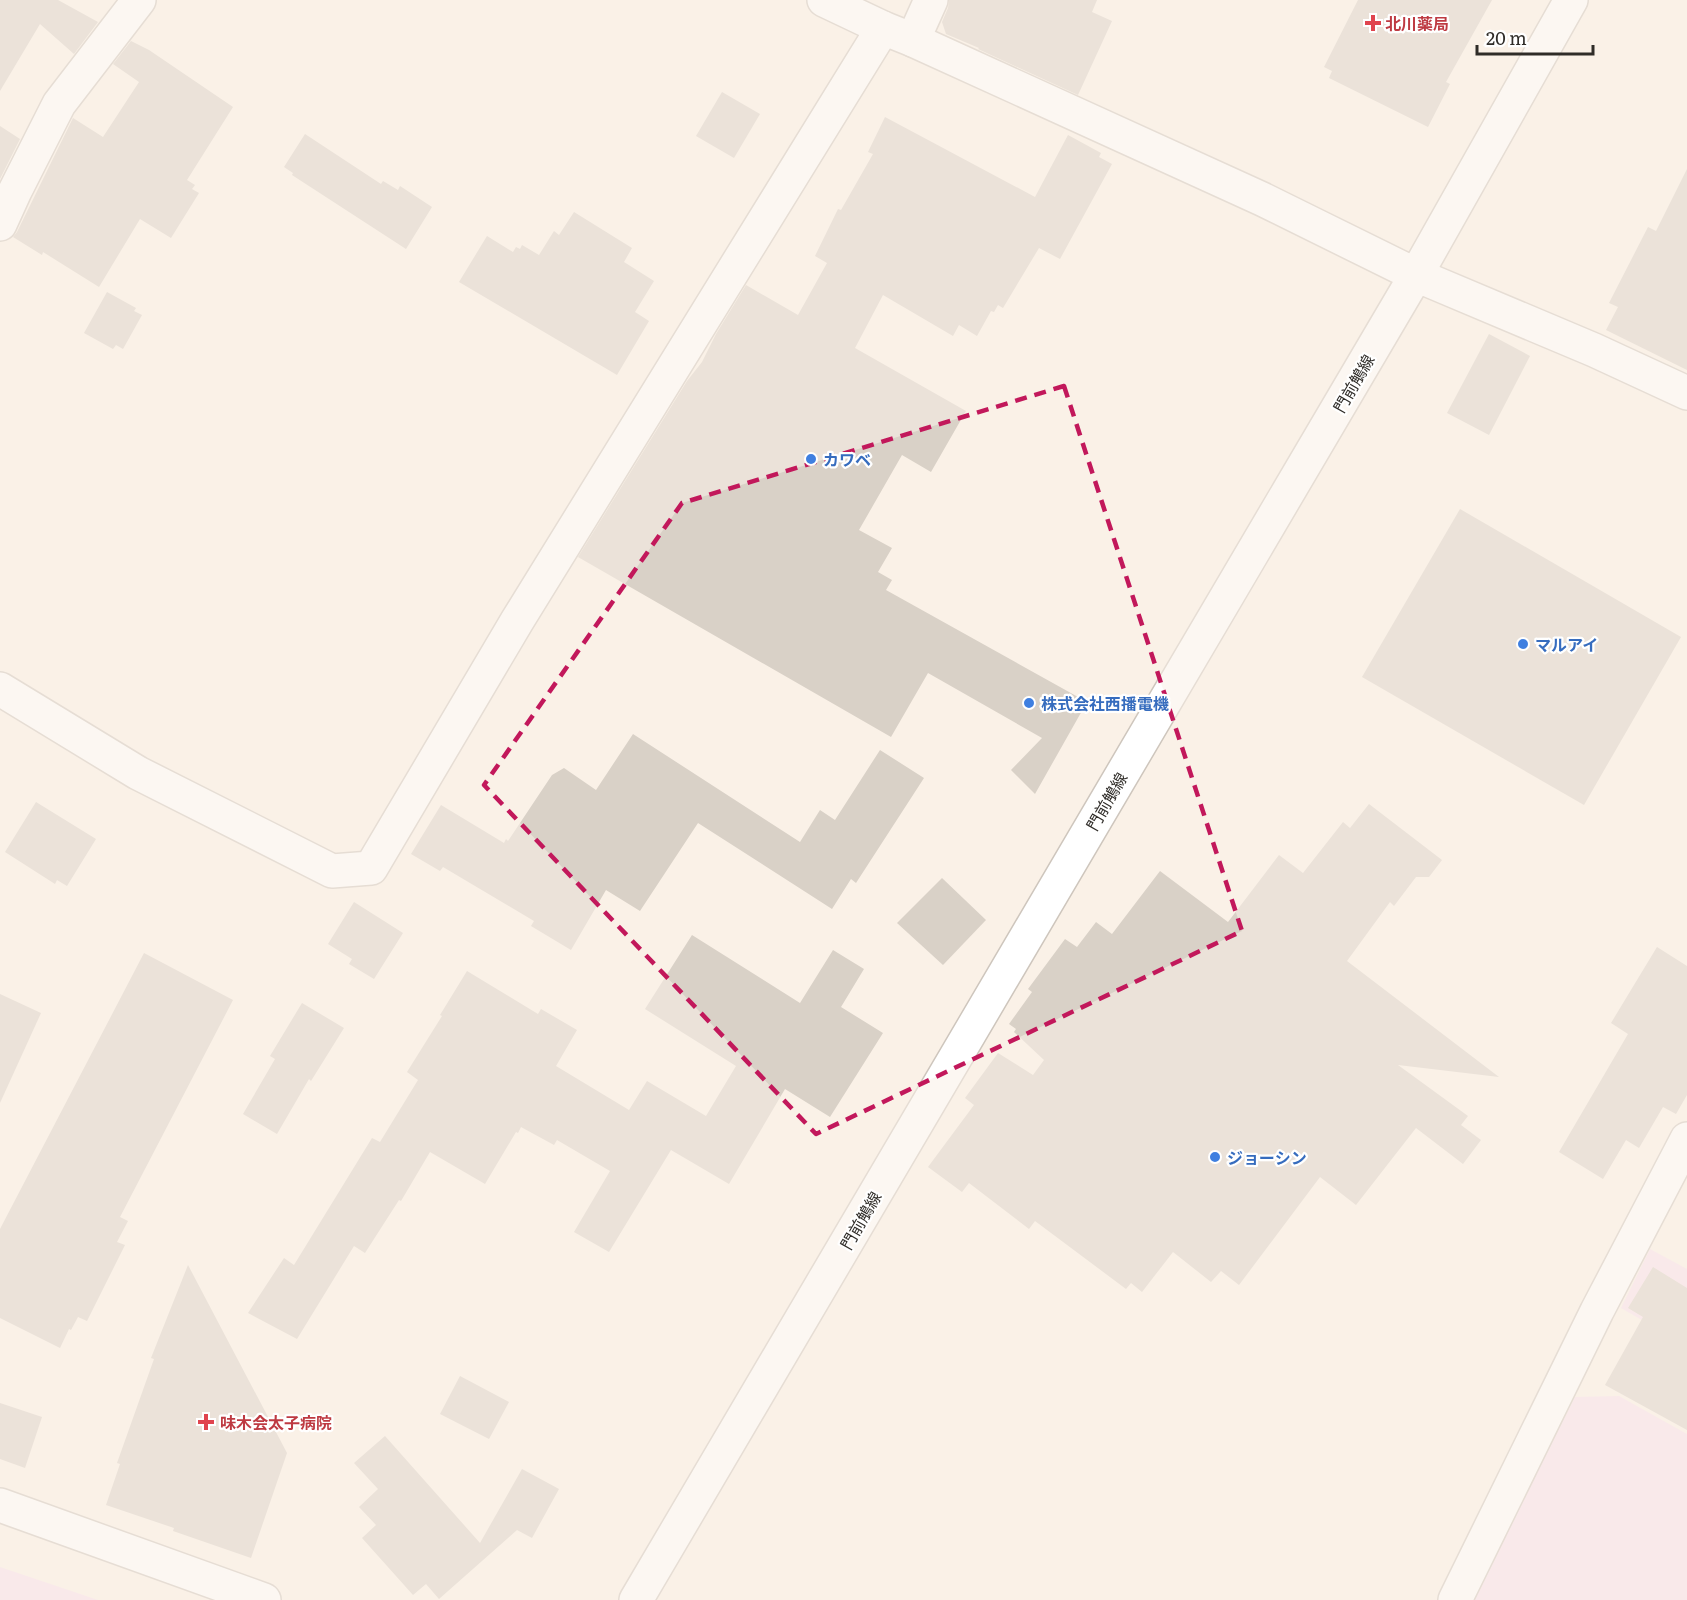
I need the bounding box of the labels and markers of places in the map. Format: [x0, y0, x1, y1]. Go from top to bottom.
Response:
place label: 北川薬局 [1385, 11, 1449, 35]
marker: 北川薬局 [1366, 16, 1380, 30]
place label: カワベ [823, 447, 871, 471]
marker: カワベ [804, 452, 818, 466]
place label: マルアイ [1535, 632, 1598, 656]
marker: マルアイ [1516, 637, 1530, 651]
place label: 株式会社西播電機 [1041, 691, 1169, 715]
marker: 株式会社西播電機 [1022, 696, 1036, 710]
place label: ジョーシン [1227, 1145, 1307, 1169]
marker: ジョーシン [1208, 1150, 1222, 1164]
place label: 味木会太子病院 [220, 1410, 332, 1434]
marker: 味木会太子病院 [197, 1413, 215, 1431]

